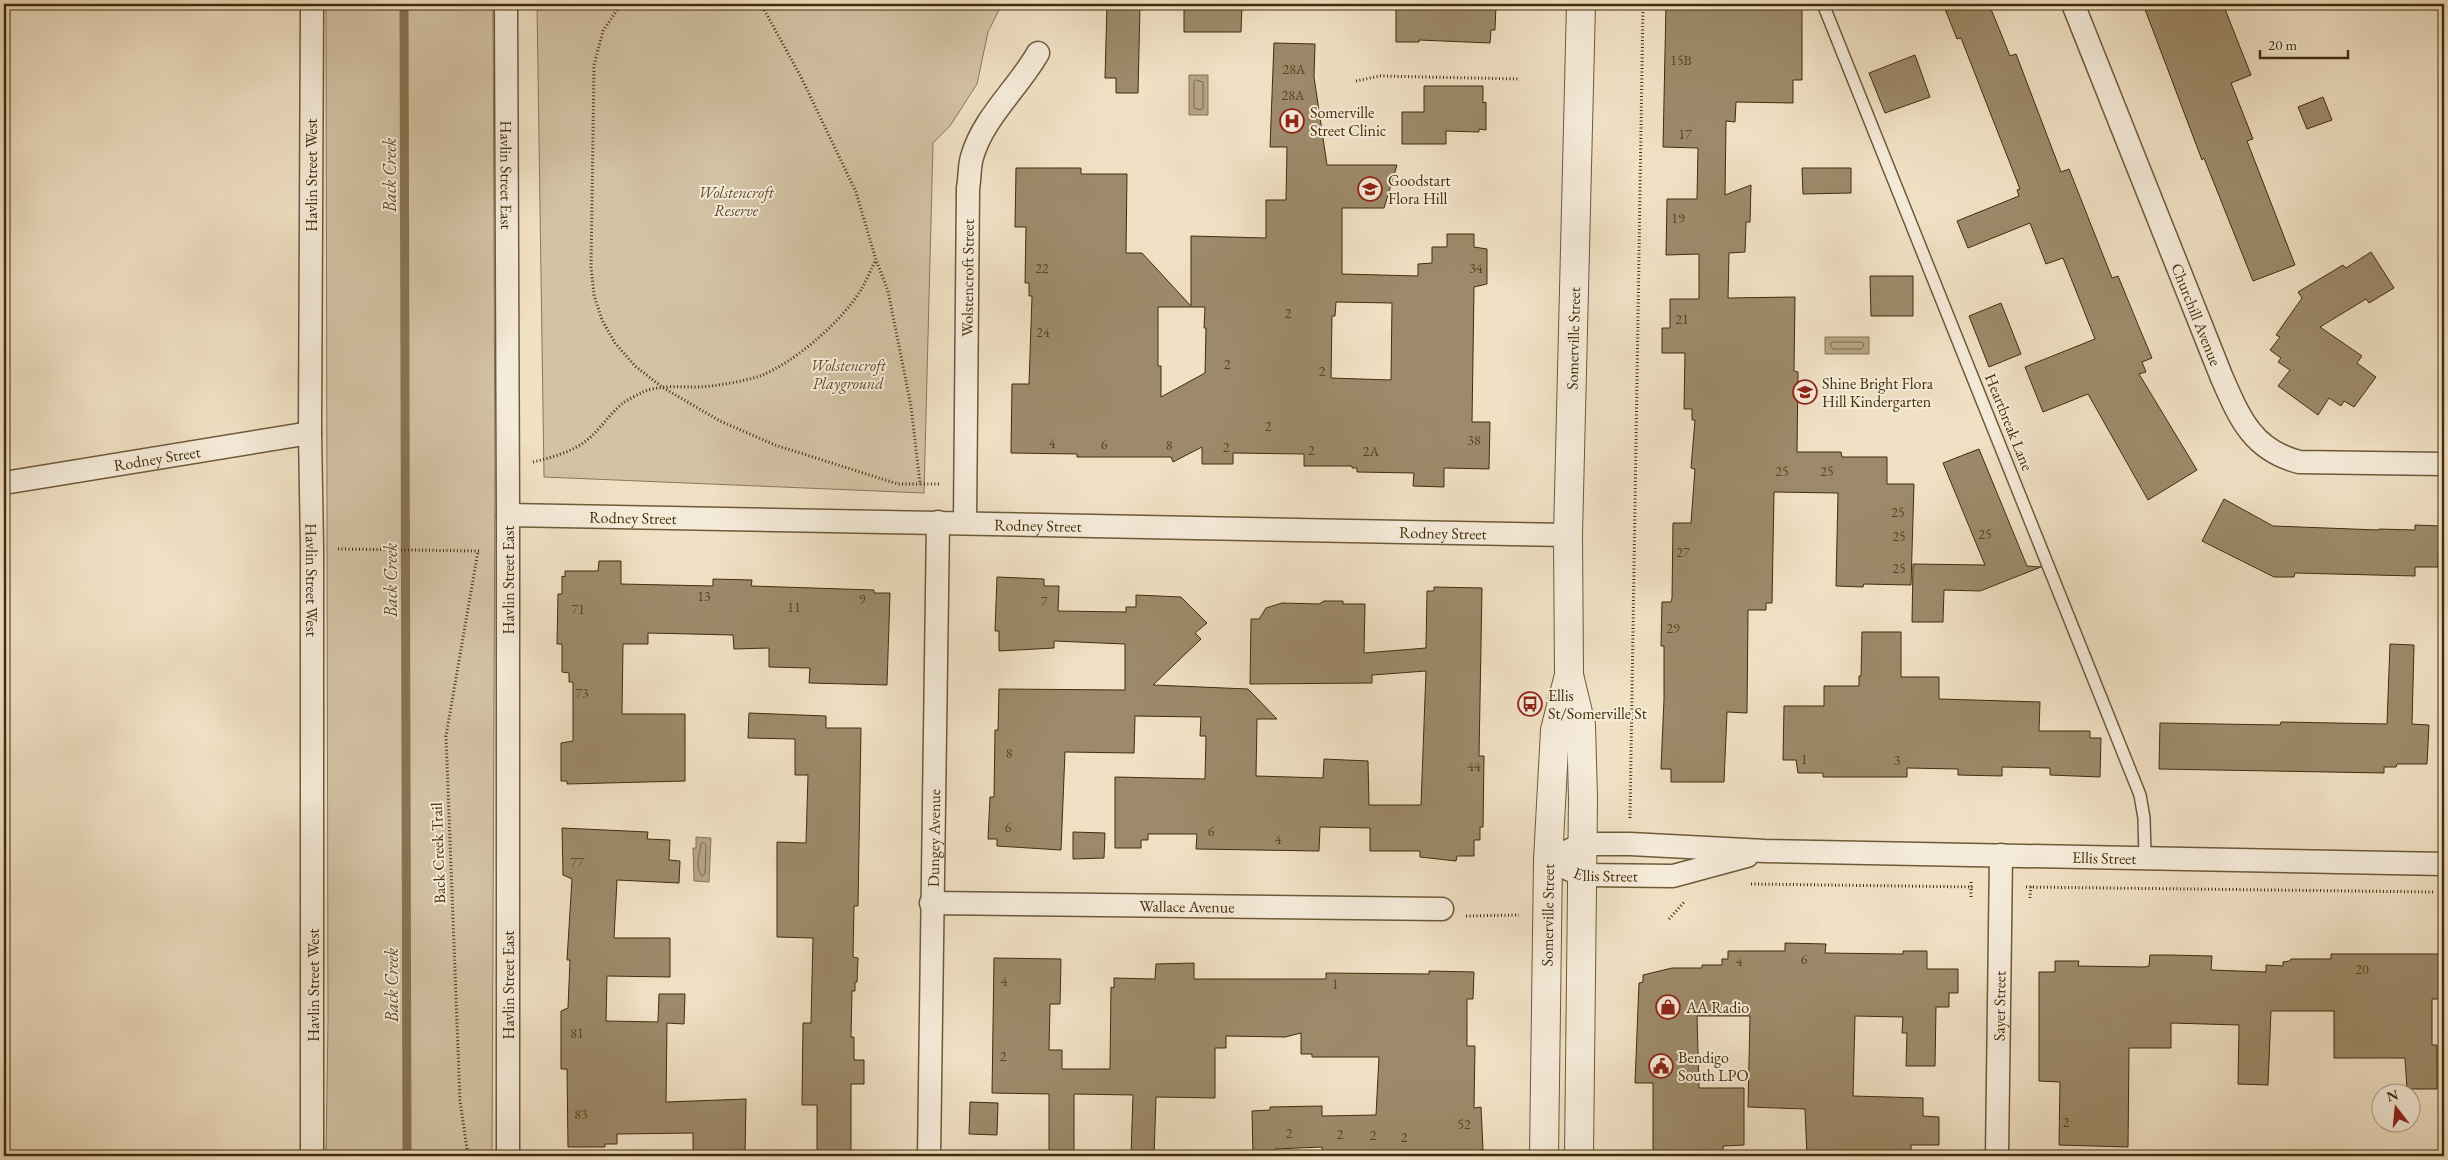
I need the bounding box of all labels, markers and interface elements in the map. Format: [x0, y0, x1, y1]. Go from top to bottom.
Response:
scale bar [2260, 28, 2348, 60]
text: 20 m [2268, 35, 2297, 54]
house number: 15B [1670, 51, 1692, 69]
house number: 28A [1282, 60, 1306, 78]
house number: 28A [1281, 86, 1305, 104]
place label: Somerville Street Clinic [1310, 102, 1386, 141]
hospital icon: Somerville Street Clinic [1279, 108, 1305, 134]
street label: Havlin Street West [301, 118, 322, 232]
street label: Havlin Street East [496, 120, 517, 230]
house number: 17 [1678, 125, 1692, 143]
water label: Back Creek [378, 138, 401, 213]
place label: Goodstart Flora Hill [1388, 170, 1451, 209]
school or university icon: Goodstart Flora Hill [1357, 176, 1383, 202]
park label: Wolstencroft Reserve [698, 182, 775, 221]
house number: 19 [1671, 209, 1685, 227]
street label: Wolstencroft Street [956, 219, 978, 337]
house number: 22 [1035, 259, 1049, 277]
house number: 34 [1469, 259, 1483, 277]
street label: Churchill Avenue [2167, 260, 2227, 369]
street label: Somerville Street [1561, 287, 1585, 390]
house number: 2 [1285, 304, 1292, 322]
house number: 21 [1675, 310, 1689, 328]
house number: 24 [1036, 323, 1050, 341]
park label: Wolstencroft Playground [810, 355, 887, 394]
house number: 2 [1224, 355, 1231, 373]
house number: 2 [1319, 362, 1326, 380]
street label: Heartbreak Lane [1980, 370, 2038, 474]
place label: Shine Bright Flora Hill Kindergarten [1822, 373, 1934, 412]
school or university icon: Shine Bright Flora Hill Kindergarten [1792, 379, 1818, 405]
house number: 2 [1265, 417, 1272, 435]
house number: 38 [1467, 431, 1481, 449]
house number: 4 [1049, 434, 1056, 452]
house number: 6 [1101, 435, 1108, 453]
house number: 8 [1166, 436, 1173, 454]
house number: 2 [1223, 438, 1230, 456]
street label: Rodney Street [112, 441, 202, 475]
house number: 2 [1308, 441, 1315, 459]
house number: 2A [1363, 442, 1380, 460]
house number: 25 [1775, 462, 1789, 480]
house number: 25 [1820, 462, 1834, 480]
house number: 25 [1891, 503, 1905, 521]
street label: Rodney Street [589, 506, 677, 529]
street label: Rodney Street [994, 514, 1082, 536]
street label: Rodney Street [1399, 521, 1487, 544]
street label: Havlin Street West [301, 523, 323, 637]
house number: 25 [1978, 525, 1992, 543]
street label: Havlin Street East [498, 526, 519, 635]
house number: 25 [1892, 527, 1906, 545]
water label: Back Creek [379, 543, 402, 618]
house number: 27 [1676, 543, 1690, 561]
house number: 25 [1892, 559, 1906, 577]
house number: 13 [697, 587, 711, 605]
house number: 9 [859, 590, 866, 608]
house number: 7 [1041, 592, 1048, 610]
house number: 11 [787, 598, 801, 616]
house number: 71 [571, 600, 585, 618]
house number: 29 [1666, 619, 1680, 637]
house number: 73 [575, 684, 589, 702]
place label: Ellis St/Somerville St [1548, 685, 1647, 724]
bus stop icon: Ellis St/Somerville St [1517, 691, 1543, 717]
house number: 8 [1006, 744, 1013, 762]
house number: 1 [1801, 750, 1807, 768]
house number: 3 [1894, 751, 1901, 769]
house number: 44 [1467, 757, 1481, 775]
street label: Dungey Avenue [922, 789, 945, 887]
street label: Back Creek Trail [426, 802, 450, 904]
house number: 6 [1005, 818, 1012, 836]
house number: 6 [1208, 822, 1215, 840]
house number: 4 [1275, 830, 1282, 848]
street label: Ellis Street [2072, 846, 2137, 869]
house number: 77 [570, 853, 584, 871]
street label: Ellis Street [1570, 862, 1638, 886]
street label: Somerville Street [1536, 864, 1558, 967]
street label: Wallace Avenue [1139, 895, 1235, 917]
street label: Havlin Street West [303, 928, 324, 1042]
street label: Havlin Street East [498, 931, 519, 1040]
water label: Back Creek [380, 948, 403, 1023]
house number: 6 [1801, 950, 1808, 968]
house number: 4 [1736, 952, 1743, 970]
house number: 20 [2355, 960, 2369, 978]
street label: Sayer Street [1988, 971, 2010, 1041]
house number: 4 [1001, 972, 1008, 990]
house number: 1 [1332, 975, 1338, 993]
shop icon: AA Radio [1655, 994, 1681, 1020]
place label: AA Radio [1685, 997, 1749, 1018]
house number: 81 [570, 1024, 584, 1042]
house number: 2 [1000, 1047, 1007, 1065]
place label: Bendigo South LPO [1678, 1047, 1749, 1086]
public building icon: Bendigo South LPO [1648, 1053, 1674, 1079]
north arrow [2370, 1082, 2420, 1132]
text: N [2384, 1085, 2401, 1106]
house number: 83 [574, 1105, 588, 1123]
house number: 2 [2063, 1113, 2070, 1131]
house number: 52 [1457, 1115, 1471, 1133]
house number: 2 [1286, 1124, 1293, 1142]
house number: 2 [1337, 1125, 1344, 1143]
house number: 2 [1370, 1126, 1377, 1144]
house number: 2 [1401, 1128, 1408, 1146]

